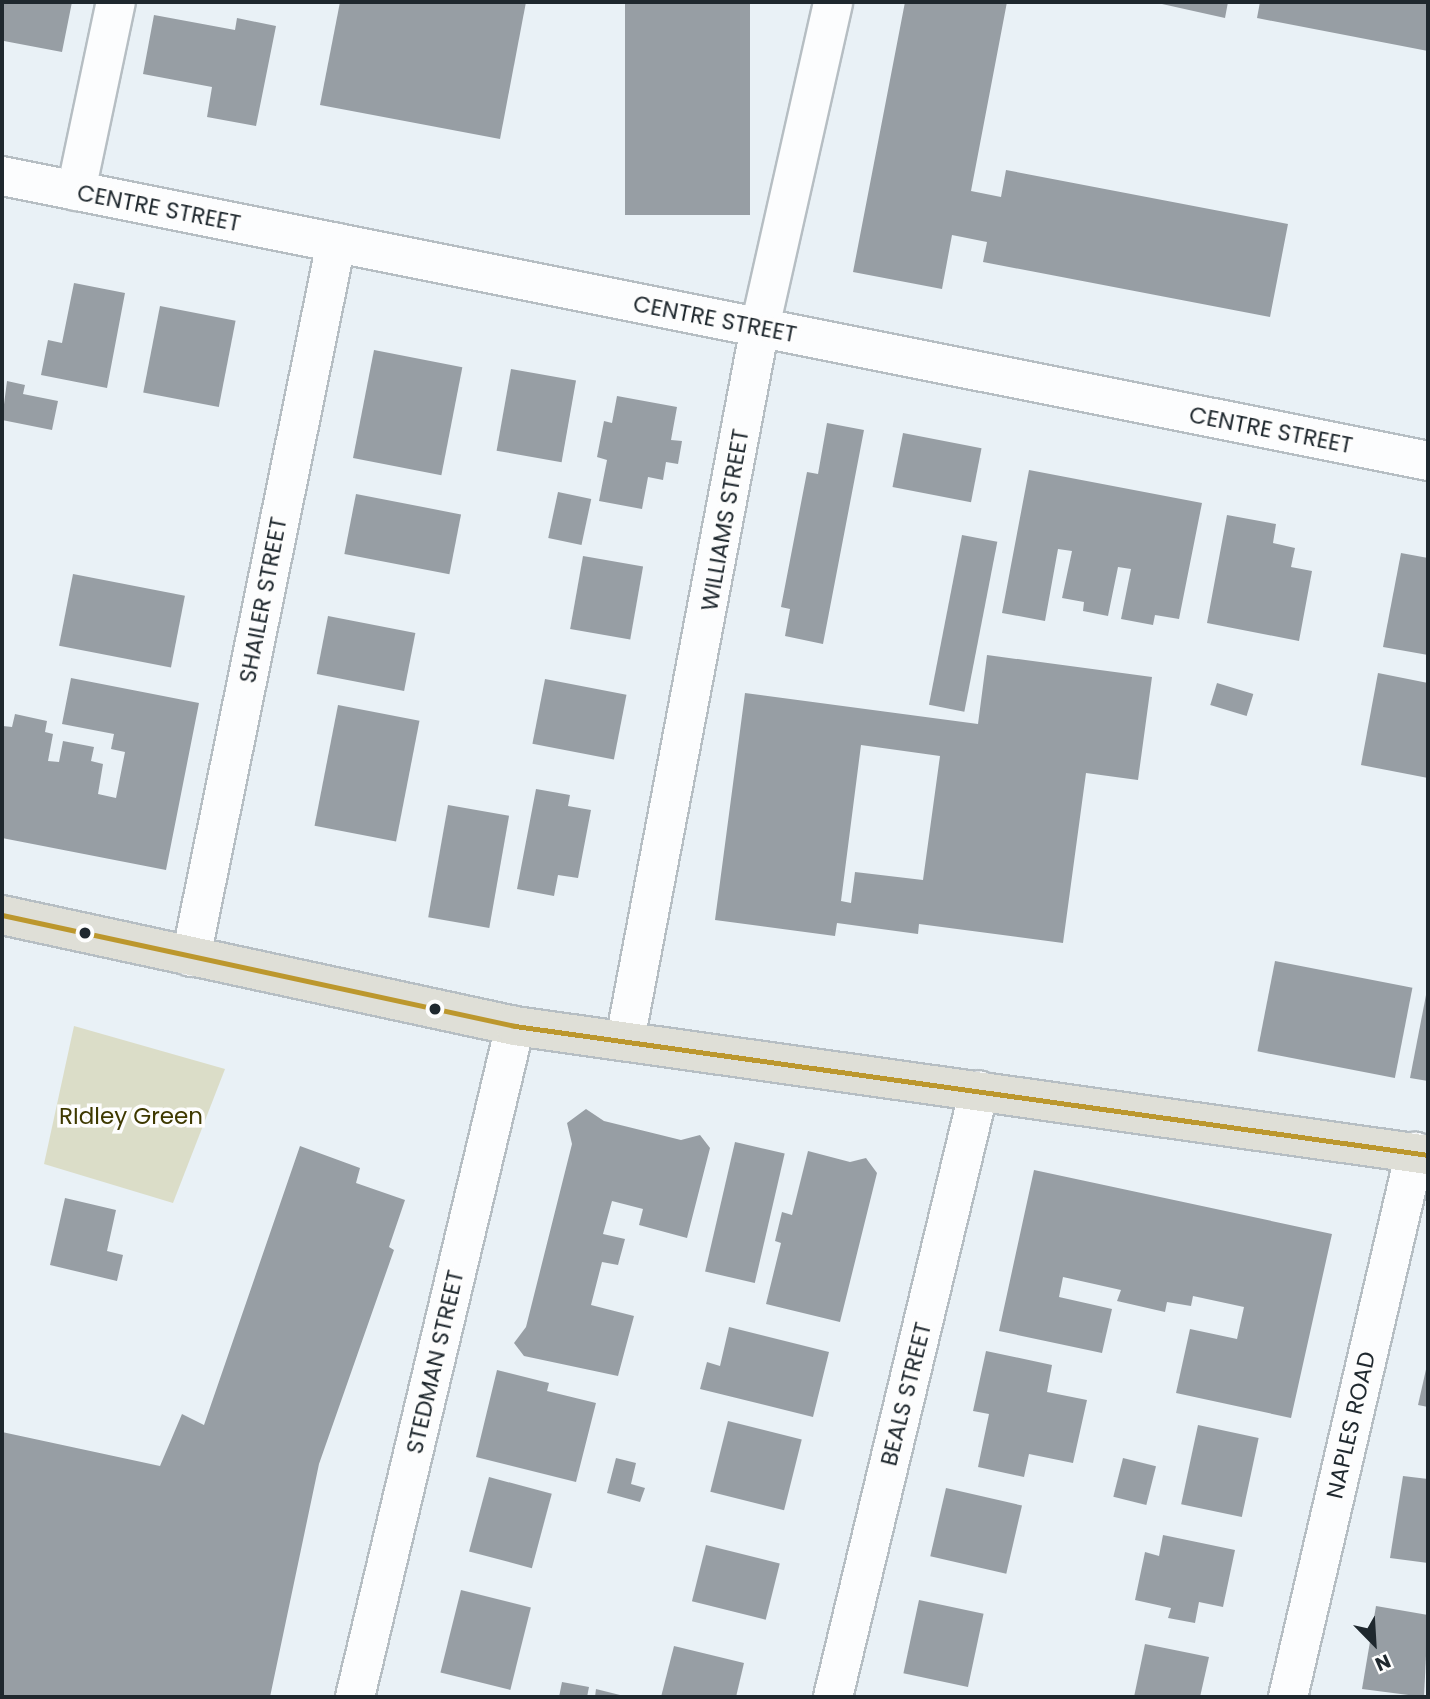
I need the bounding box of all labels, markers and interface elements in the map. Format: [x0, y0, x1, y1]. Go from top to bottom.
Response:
street label: CENTRE STREET [75, 179, 243, 237]
street label: CENTRE STREET [631, 290, 799, 348]
street label: CENTRE STREET [1187, 401, 1355, 459]
street label: WILLIAMS STREET [695, 427, 755, 613]
street label: SHAILER STREET [233, 515, 293, 685]
unlabelled marker [78, 926, 92, 940]
unlabelled marker [428, 1002, 442, 1016]
park label: RIdley Green [59, 1102, 203, 1130]
street label: STEDMAN STREET [400, 1268, 470, 1456]
street label: BEALS STREET [875, 1319, 937, 1469]
street label: NAPLES ROAD [1321, 1349, 1381, 1501]
north arrow [1339, 1608, 1409, 1678]
text: N [1371, 1647, 1395, 1678]

